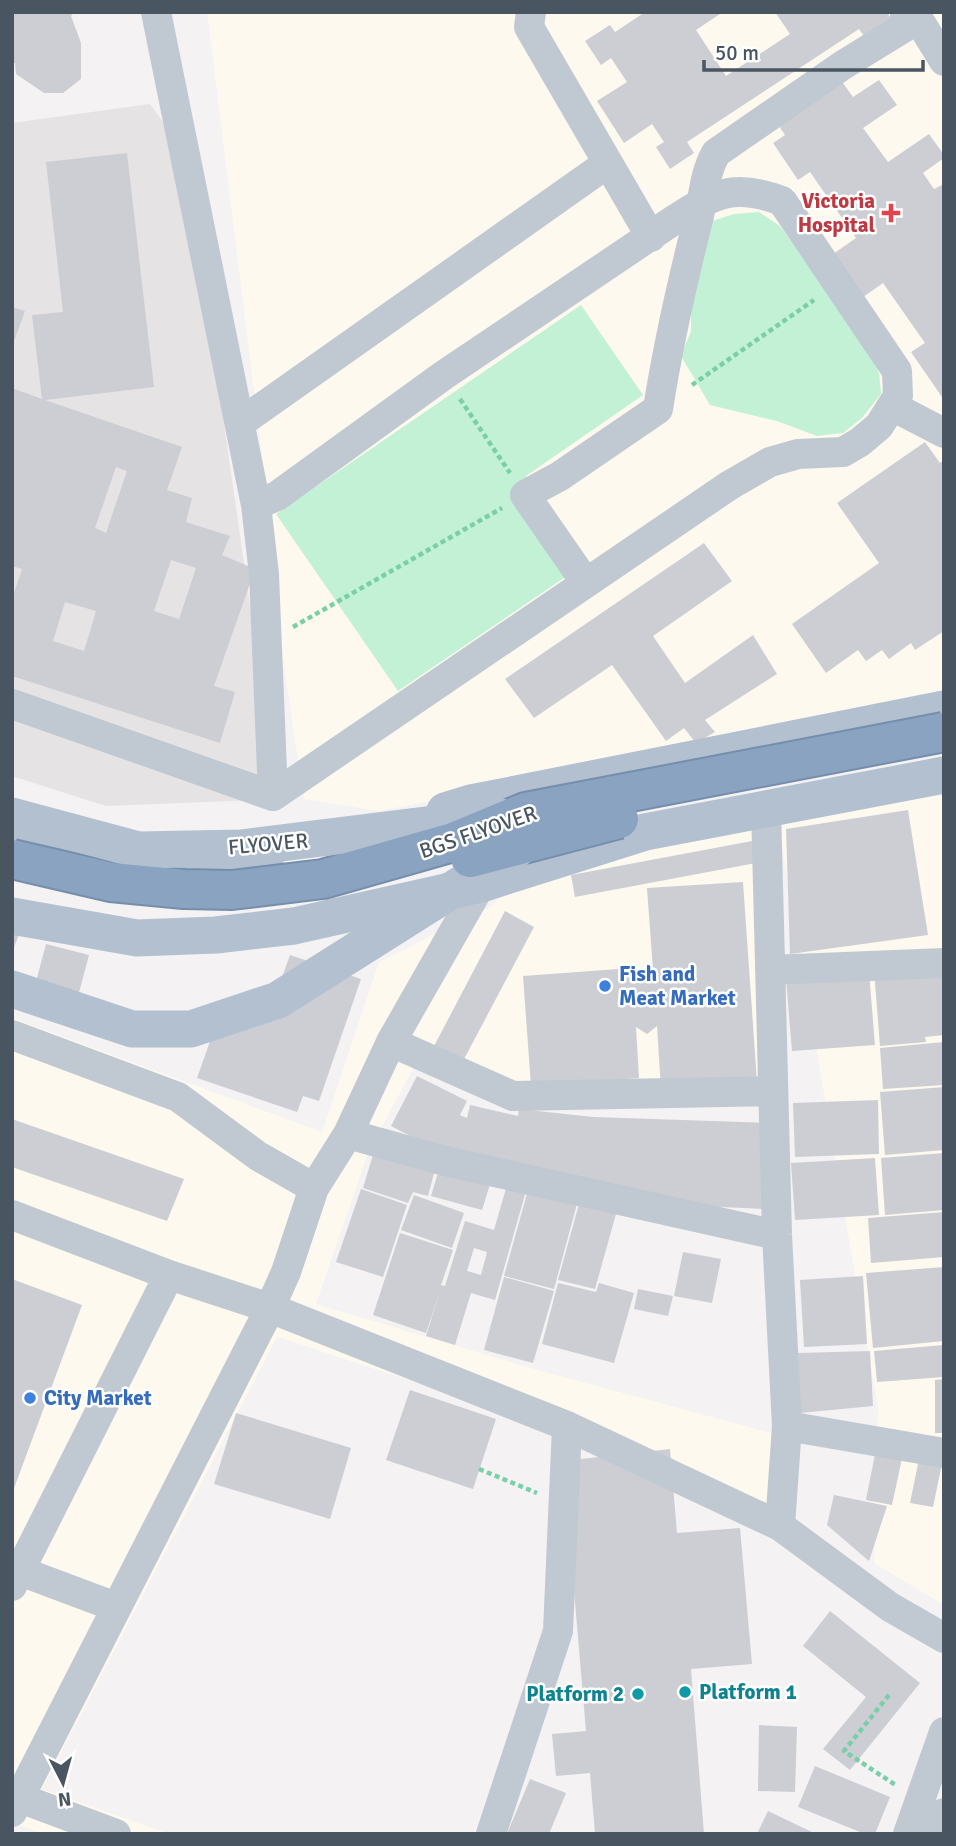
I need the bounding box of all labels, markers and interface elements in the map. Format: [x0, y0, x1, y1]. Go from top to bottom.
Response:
scale bar [704, 28, 923, 72]
text: 50 m [715, 40, 759, 66]
place label: Victoria Hospital [798, 188, 875, 238]
marker: Victoria Hospital [881, 203, 901, 223]
street label: BGS FLYOVER [416, 800, 540, 864]
street label: FLYOVER [227, 828, 309, 860]
place label: Fish and Meat Market [619, 961, 736, 1011]
marker: Fish and Meat Market [597, 978, 613, 994]
place label: City Market [44, 1385, 152, 1411]
marker: City Market [22, 1390, 38, 1406]
place label: Platform 1 [699, 1679, 797, 1705]
place label: Platform 2 [526, 1681, 624, 1707]
marker: Platform 1 [677, 1684, 693, 1700]
marker: Platform 2 [630, 1686, 646, 1702]
north arrow [28, 1748, 98, 1818]
text: N [57, 1786, 72, 1812]

